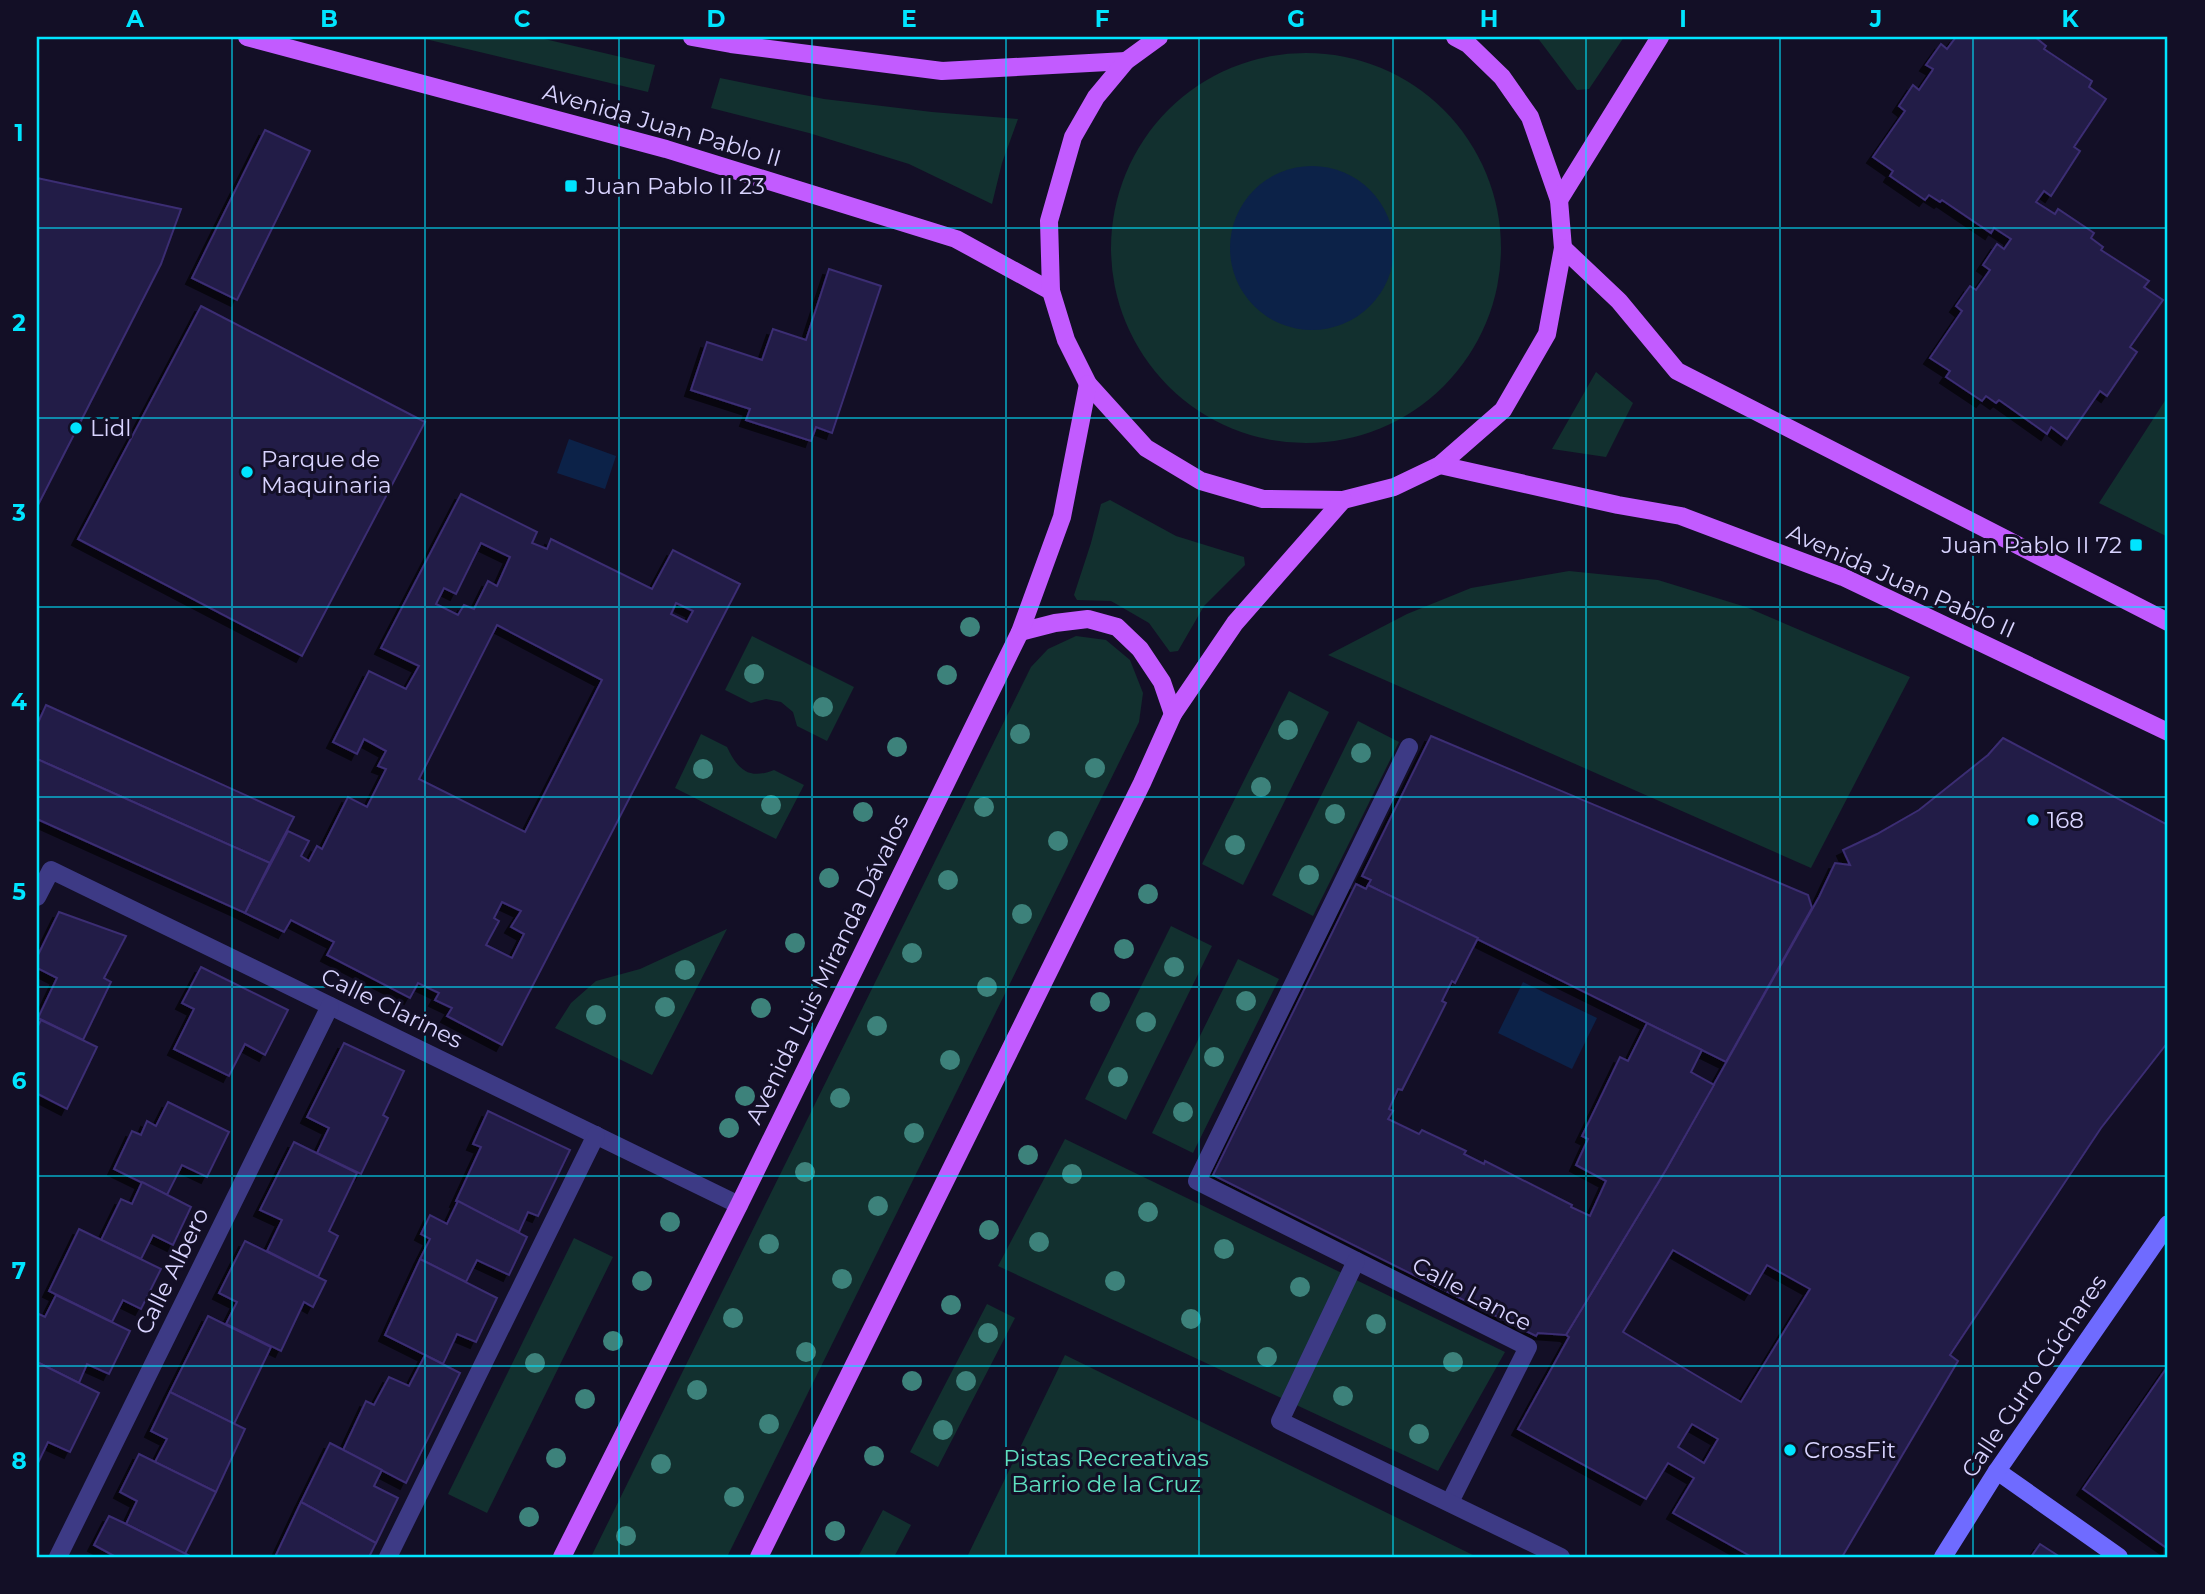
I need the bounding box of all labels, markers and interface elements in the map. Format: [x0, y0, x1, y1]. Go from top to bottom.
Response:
text: A [125, 5, 144, 33]
text: B [320, 5, 338, 33]
text: C [514, 5, 531, 33]
text: D [707, 5, 726, 33]
text: E [901, 5, 917, 33]
text: F [1095, 5, 1110, 33]
text: G [1287, 5, 1305, 33]
text: H [1480, 5, 1498, 33]
text: I [1679, 5, 1687, 33]
text: J [1869, 5, 1882, 33]
text: K [2061, 5, 2079, 33]
street label: Avenida Juan Pablo II [540, 78, 784, 172]
text: 1 [14, 119, 24, 147]
place label: Juan Pablo II 23 [584, 172, 765, 200]
marker: Juan Pablo II 23 [563, 178, 579, 194]
text: 2 [12, 309, 26, 337]
place label: Lidl [90, 414, 132, 442]
marker: Lidl [68, 420, 84, 436]
place label: Parque de Maquinaria [261, 445, 392, 499]
marker: Parque de Maquinaria [239, 464, 255, 480]
text: 3 [11, 499, 26, 527]
street label: Avenida Juan Pablo II [1783, 518, 2019, 644]
place label: Juan Pablo II 72 [1940, 531, 2122, 559]
marker: Juan Pablo II 72 [2128, 537, 2144, 553]
text: 4 [11, 688, 27, 716]
place label: 168 [2047, 806, 2084, 834]
street label: Avenida Luis Miranda Dávalos [740, 809, 914, 1129]
marker: 168 [2025, 812, 2041, 828]
text: 5 [12, 878, 26, 906]
street label: Calle Clarines [317, 962, 467, 1054]
text: 6 [12, 1067, 27, 1095]
street label: Calle Albero [129, 1203, 215, 1339]
street label: Calle Lance [1407, 1251, 1537, 1337]
text: 7 [12, 1257, 26, 1285]
street label: Calle Curro Cúchares [1956, 1269, 2112, 1483]
place label: CrossFit [1804, 1436, 1896, 1464]
marker: CrossFit [1782, 1442, 1798, 1458]
park label: Pistas Recreativas Barrio de la Cruz [1003, 1444, 1209, 1498]
text: 8 [11, 1447, 27, 1475]

